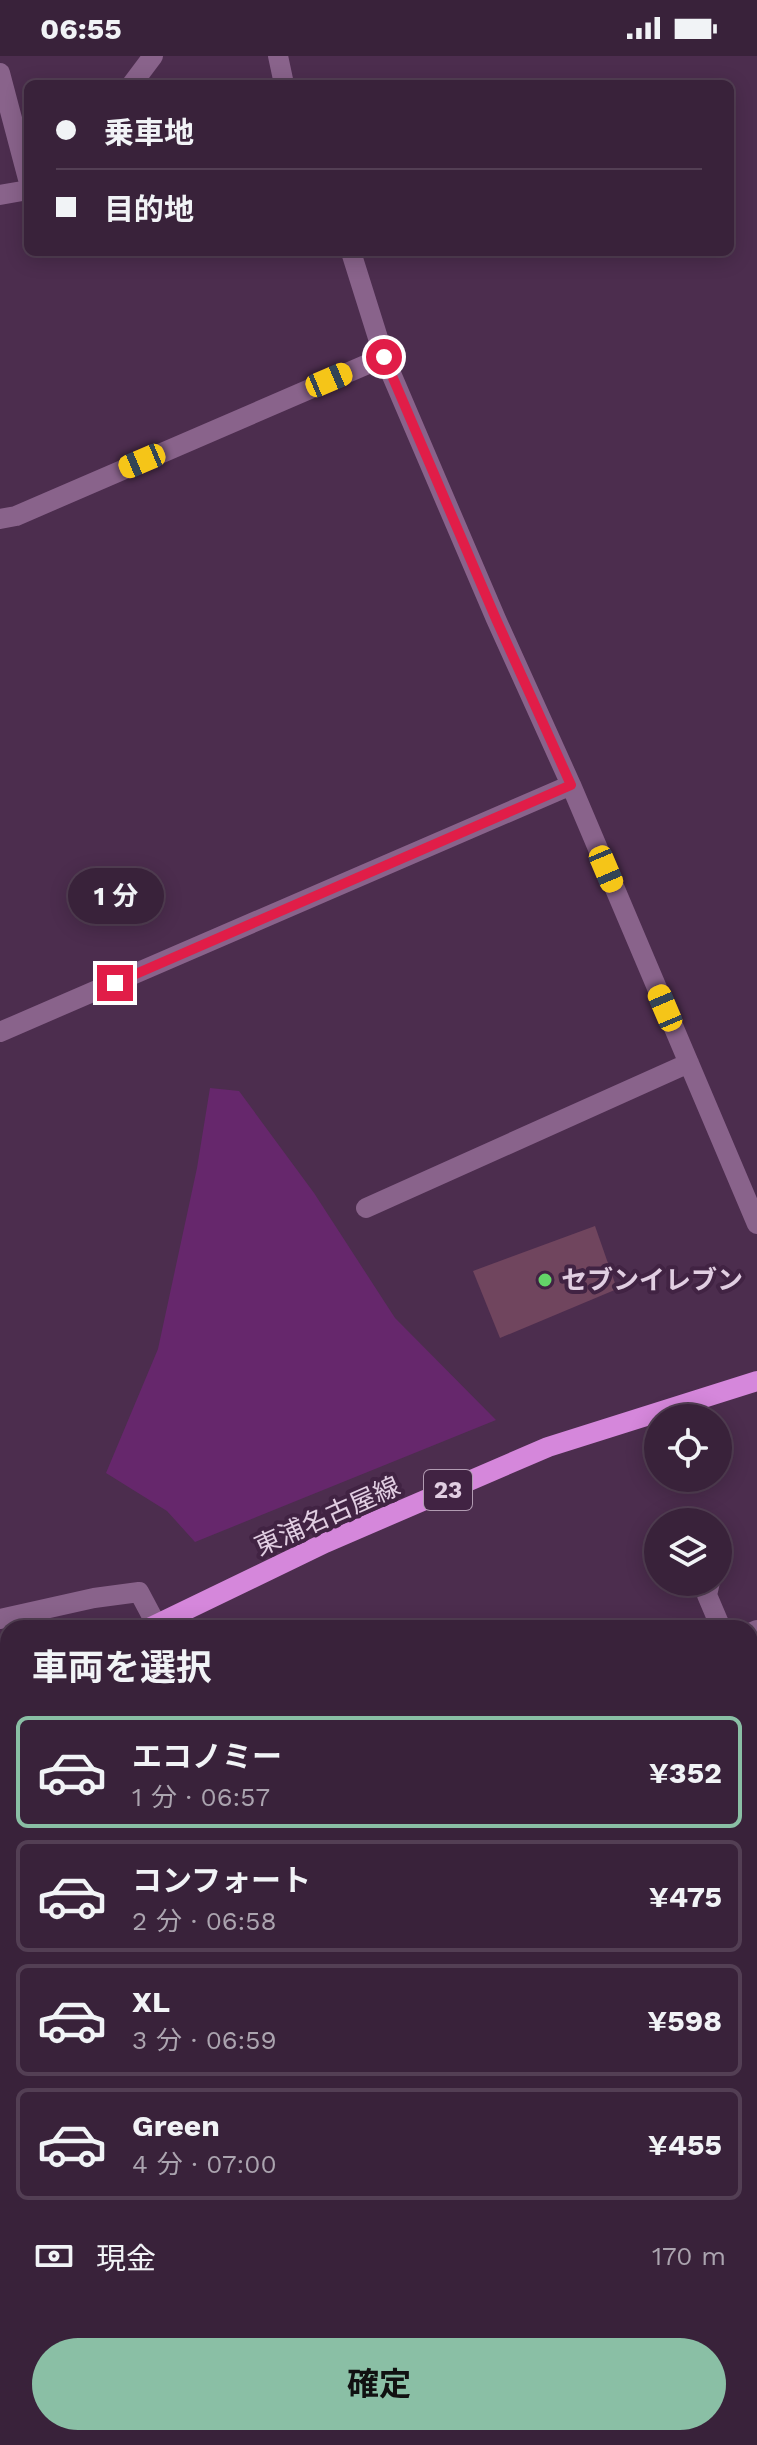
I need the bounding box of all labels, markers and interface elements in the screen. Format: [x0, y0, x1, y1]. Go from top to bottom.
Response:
text: 06:55 [40, 11, 122, 46]
text: 乗車地 [104, 115, 194, 150]
text: 目的地 [104, 192, 194, 227]
route start [366, 339, 402, 375]
car [302, 360, 356, 400]
car [115, 441, 169, 481]
car [586, 842, 626, 896]
callout: 1 分 [67, 867, 163, 923]
text: 1 分 [94, 881, 138, 911]
route end [97, 965, 133, 1001]
car [645, 981, 685, 1035]
place label: セブンイレブン [561, 1265, 743, 1295]
marker: セブンイレブン [536, 1271, 554, 1289]
map controls [644, 1404, 732, 1596]
button: locate [644, 1404, 732, 1492]
road number: 23 [424, 1470, 472, 1510]
street label: 東浦名古屋線 [250, 1471, 404, 1561]
button: layers [644, 1508, 732, 1596]
text: 車両を選択 [32, 1647, 212, 1689]
icon: car [36, 1736, 108, 1808]
text: エコノミー [132, 1739, 282, 1774]
text: ¥352 [649, 1755, 722, 1790]
text: 1 分 · 06:57 [132, 1782, 270, 1812]
icon: car [36, 1860, 108, 1932]
text: コンフォート [132, 1863, 311, 1898]
text: ¥475 [649, 1879, 722, 1914]
text: 2 分 · 06:58 [132, 1906, 276, 1936]
icon: car [36, 1984, 108, 2056]
text: XL [132, 1984, 170, 2019]
text: ¥598 [647, 2003, 722, 2038]
text: 3 分 · 06:59 [132, 2025, 276, 2055]
icon: car [36, 2108, 108, 2180]
text: Green [132, 2108, 220, 2143]
text: ¥455 [648, 2127, 722, 2162]
text: 4 分 · 07:00 [132, 2149, 277, 2179]
icon: cash [32, 2234, 76, 2278]
text: 現金 [96, 2241, 156, 2276]
text: 170 m [652, 2241, 726, 2271]
button: 確定 [32, 2338, 726, 2430]

